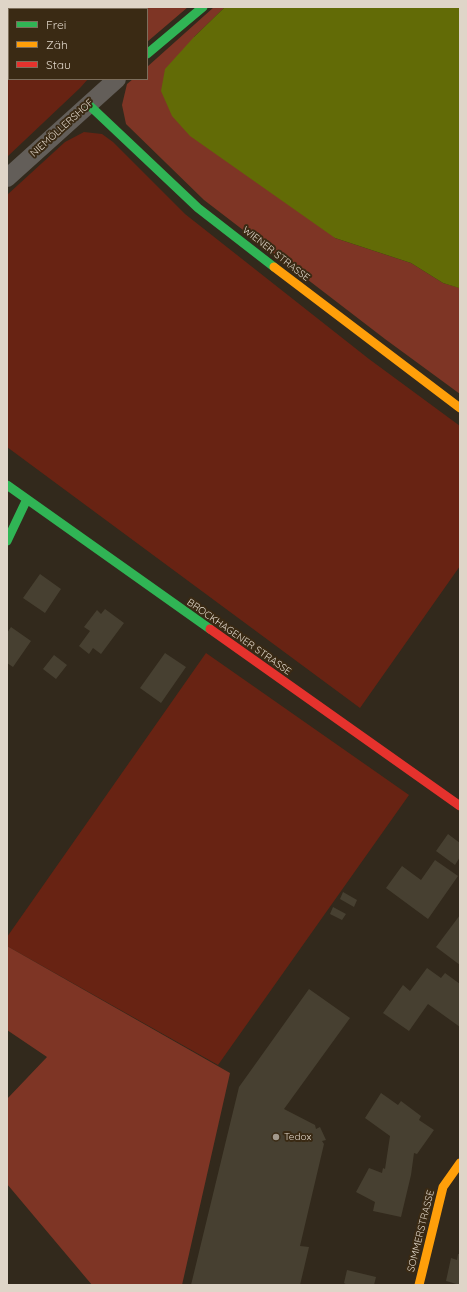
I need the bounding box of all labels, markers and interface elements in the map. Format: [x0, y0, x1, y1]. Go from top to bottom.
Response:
legend [8, 8, 148, 80]
text: Frei [46, 17, 66, 32]
text: Zäh [46, 37, 68, 52]
text: Stau [46, 57, 71, 72]
street label: NIEMÖLLERSHOF [28, 97, 96, 159]
street label: WIENER STRASSE [240, 224, 312, 284]
street label: BROCKHAGENER STRASSE [185, 596, 293, 678]
place label: Tedox [284, 1131, 311, 1143]
marker: Tedox [271, 1132, 281, 1142]
street label: SOMMERSTRASSE [405, 1189, 437, 1273]

